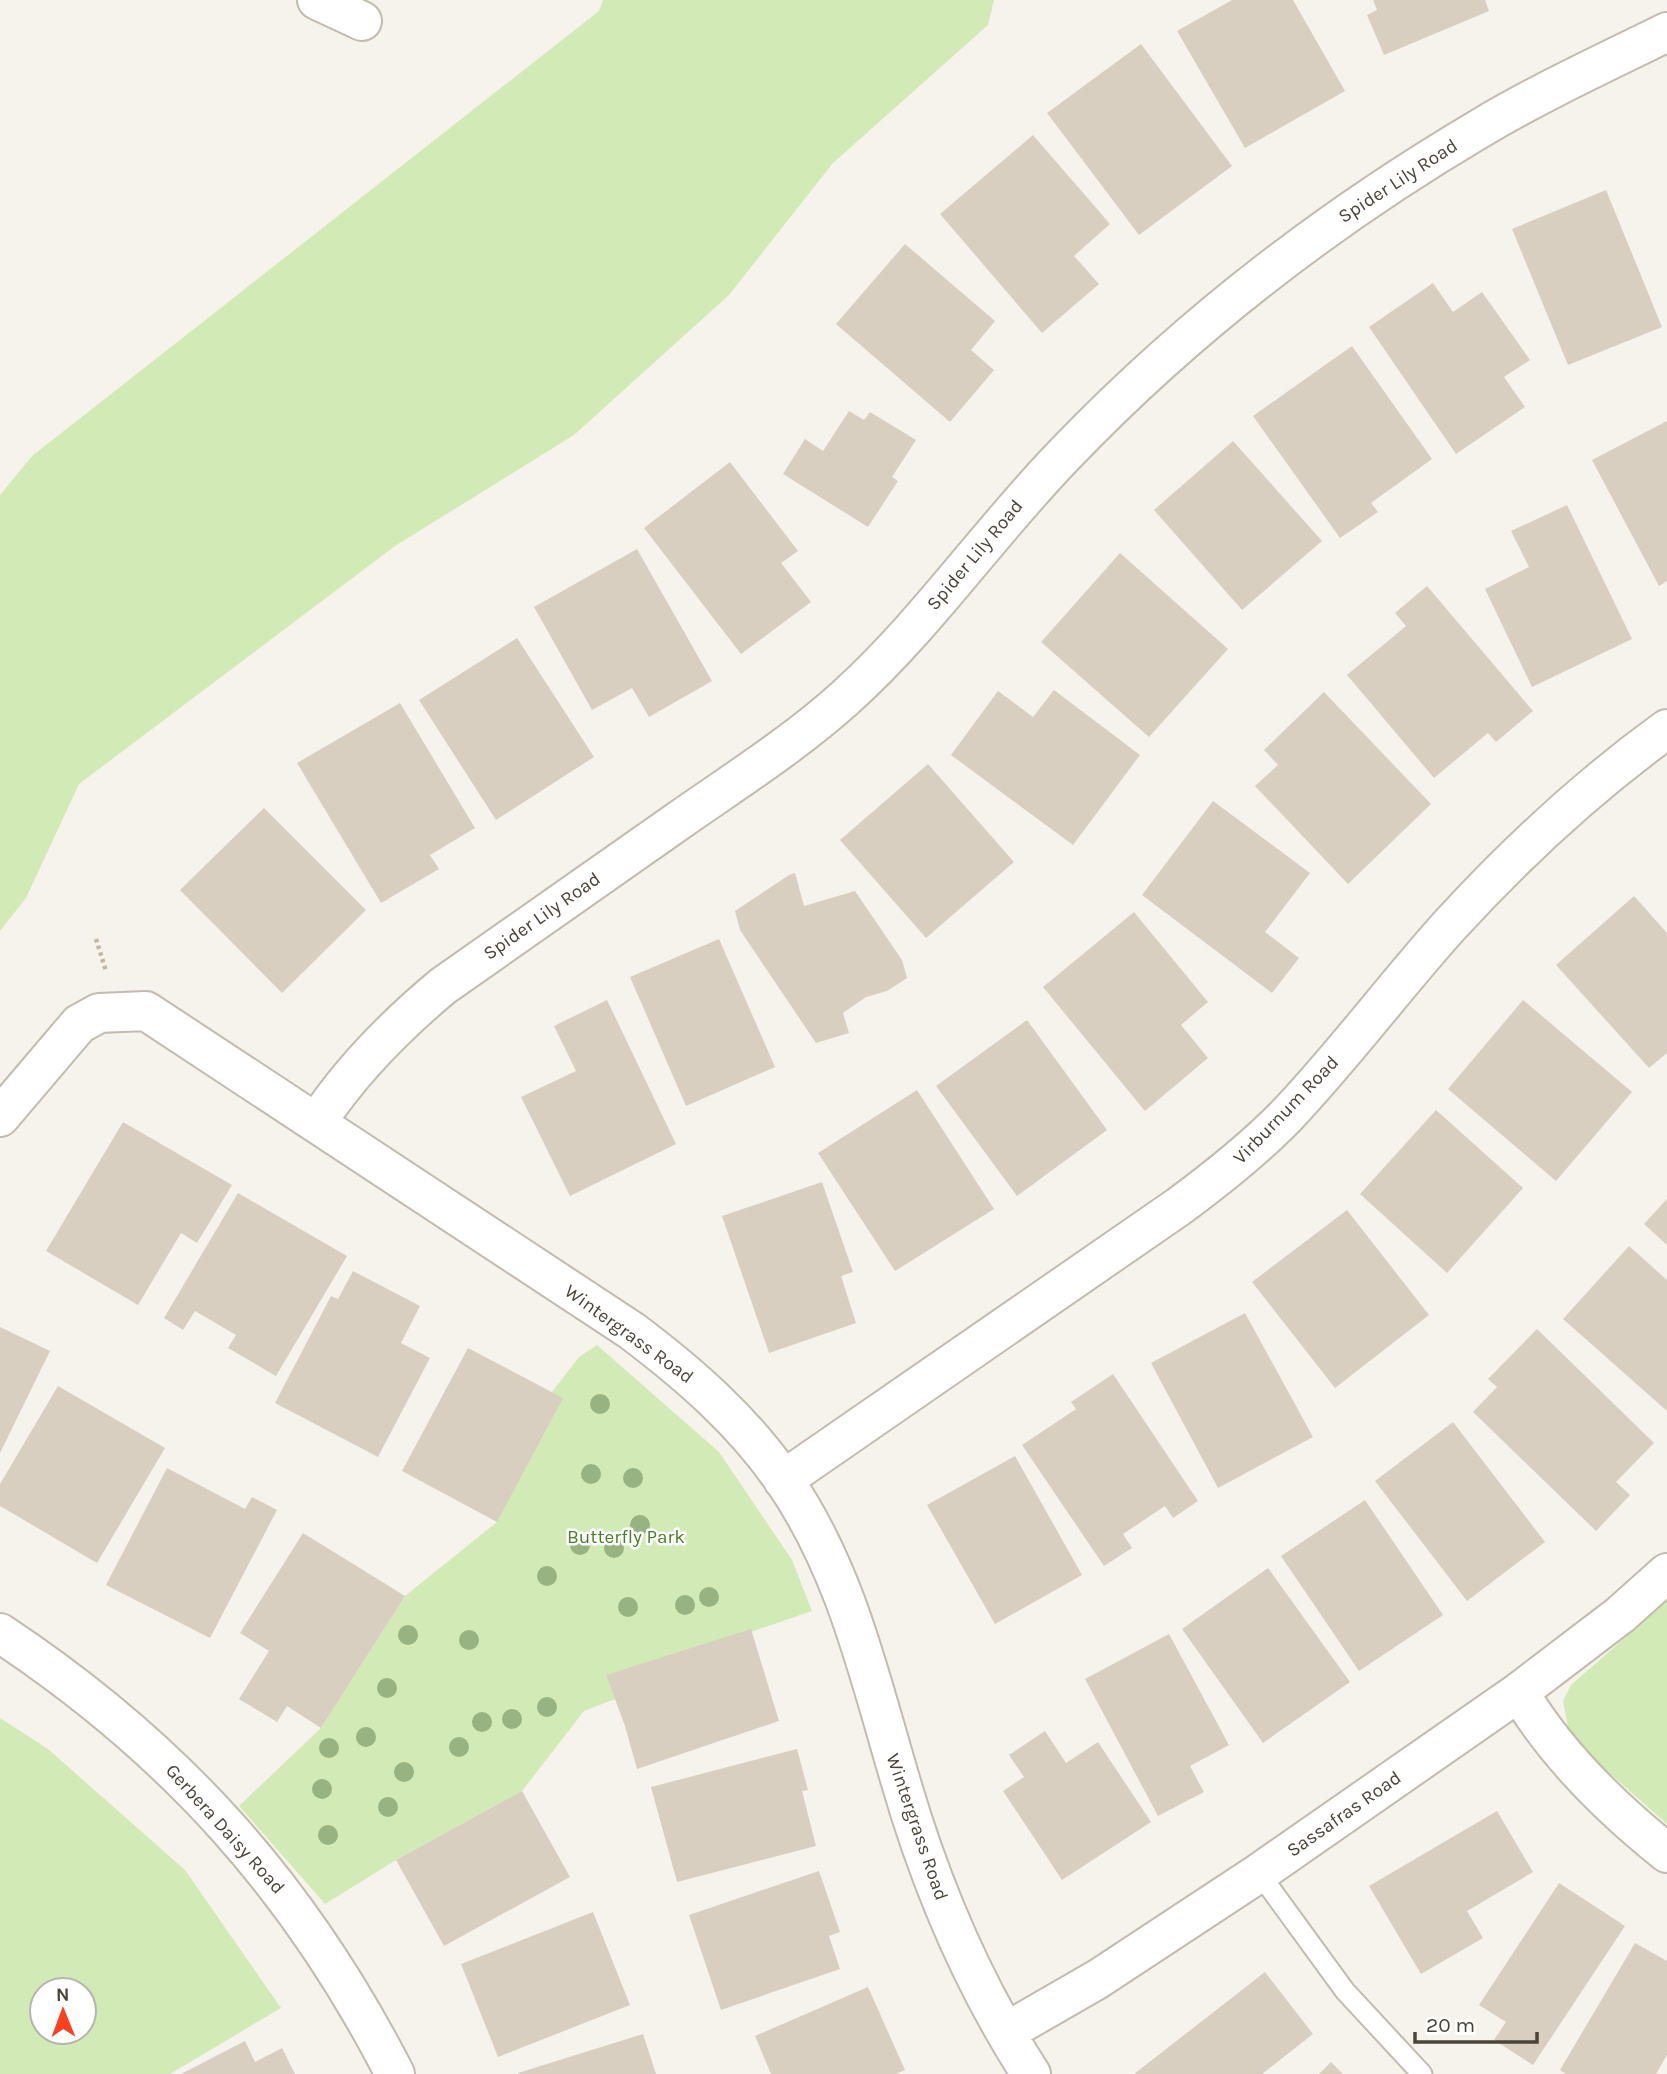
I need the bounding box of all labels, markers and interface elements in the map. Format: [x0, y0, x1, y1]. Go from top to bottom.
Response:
street label: Spider Lily Road [1334, 134, 1462, 228]
street label: Spider Lily Road [922, 495, 1028, 615]
street label: Spider Lily Road [479, 868, 605, 964]
street label: Virburnum Road [1229, 1051, 1343, 1169]
street label: Wintergrass Road [560, 1280, 698, 1388]
park label: Butterfly Park [567, 1526, 685, 1548]
street label: Wintergrass Road [882, 1751, 952, 1903]
street label: Gerbera Daisy Road [161, 1760, 289, 1898]
street label: Sassafras Road [1283, 1766, 1405, 1862]
north arrow [28, 1976, 98, 2046]
text: N [56, 1984, 70, 2006]
scale bar [1415, 2000, 1538, 2044]
text: 20 m [1426, 2013, 1475, 2037]

